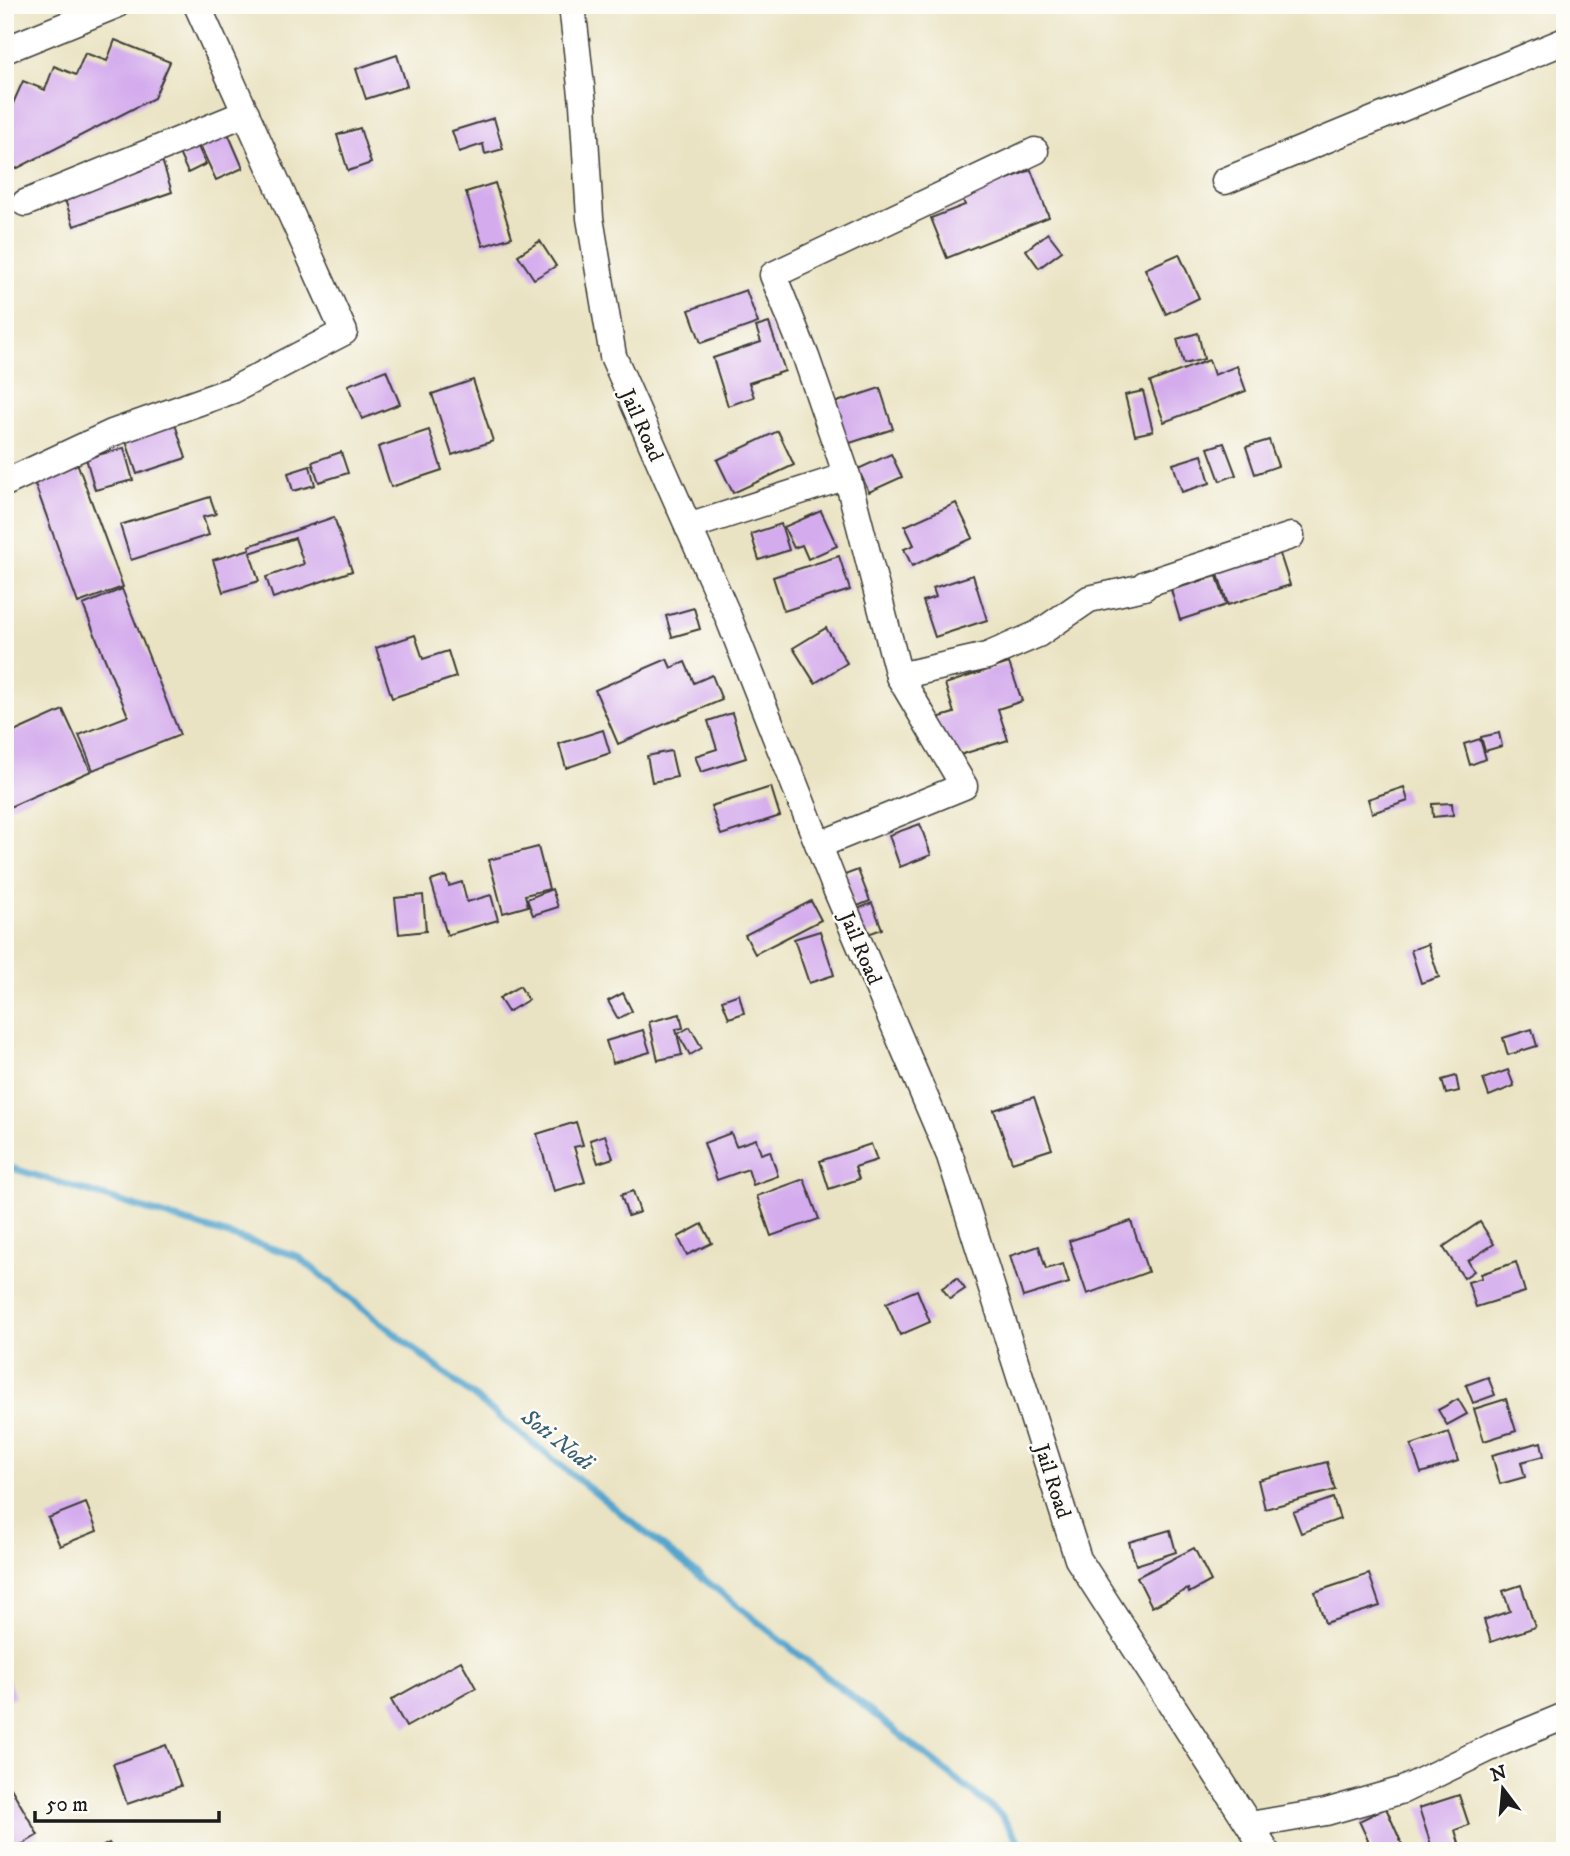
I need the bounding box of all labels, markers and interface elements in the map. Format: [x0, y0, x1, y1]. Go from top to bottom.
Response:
street label: Jail Road [613, 383, 669, 466]
street label: Jail Road [832, 906, 887, 989]
water label: Soti Nodi [514, 1402, 601, 1479]
street label: Jail Road [1027, 1439, 1076, 1522]
north arrow [1468, 1755, 1538, 1825]
text: N [1488, 1761, 1510, 1787]
scale bar [35, 1779, 219, 1823]
text: 50 m [46, 1792, 88, 1818]

